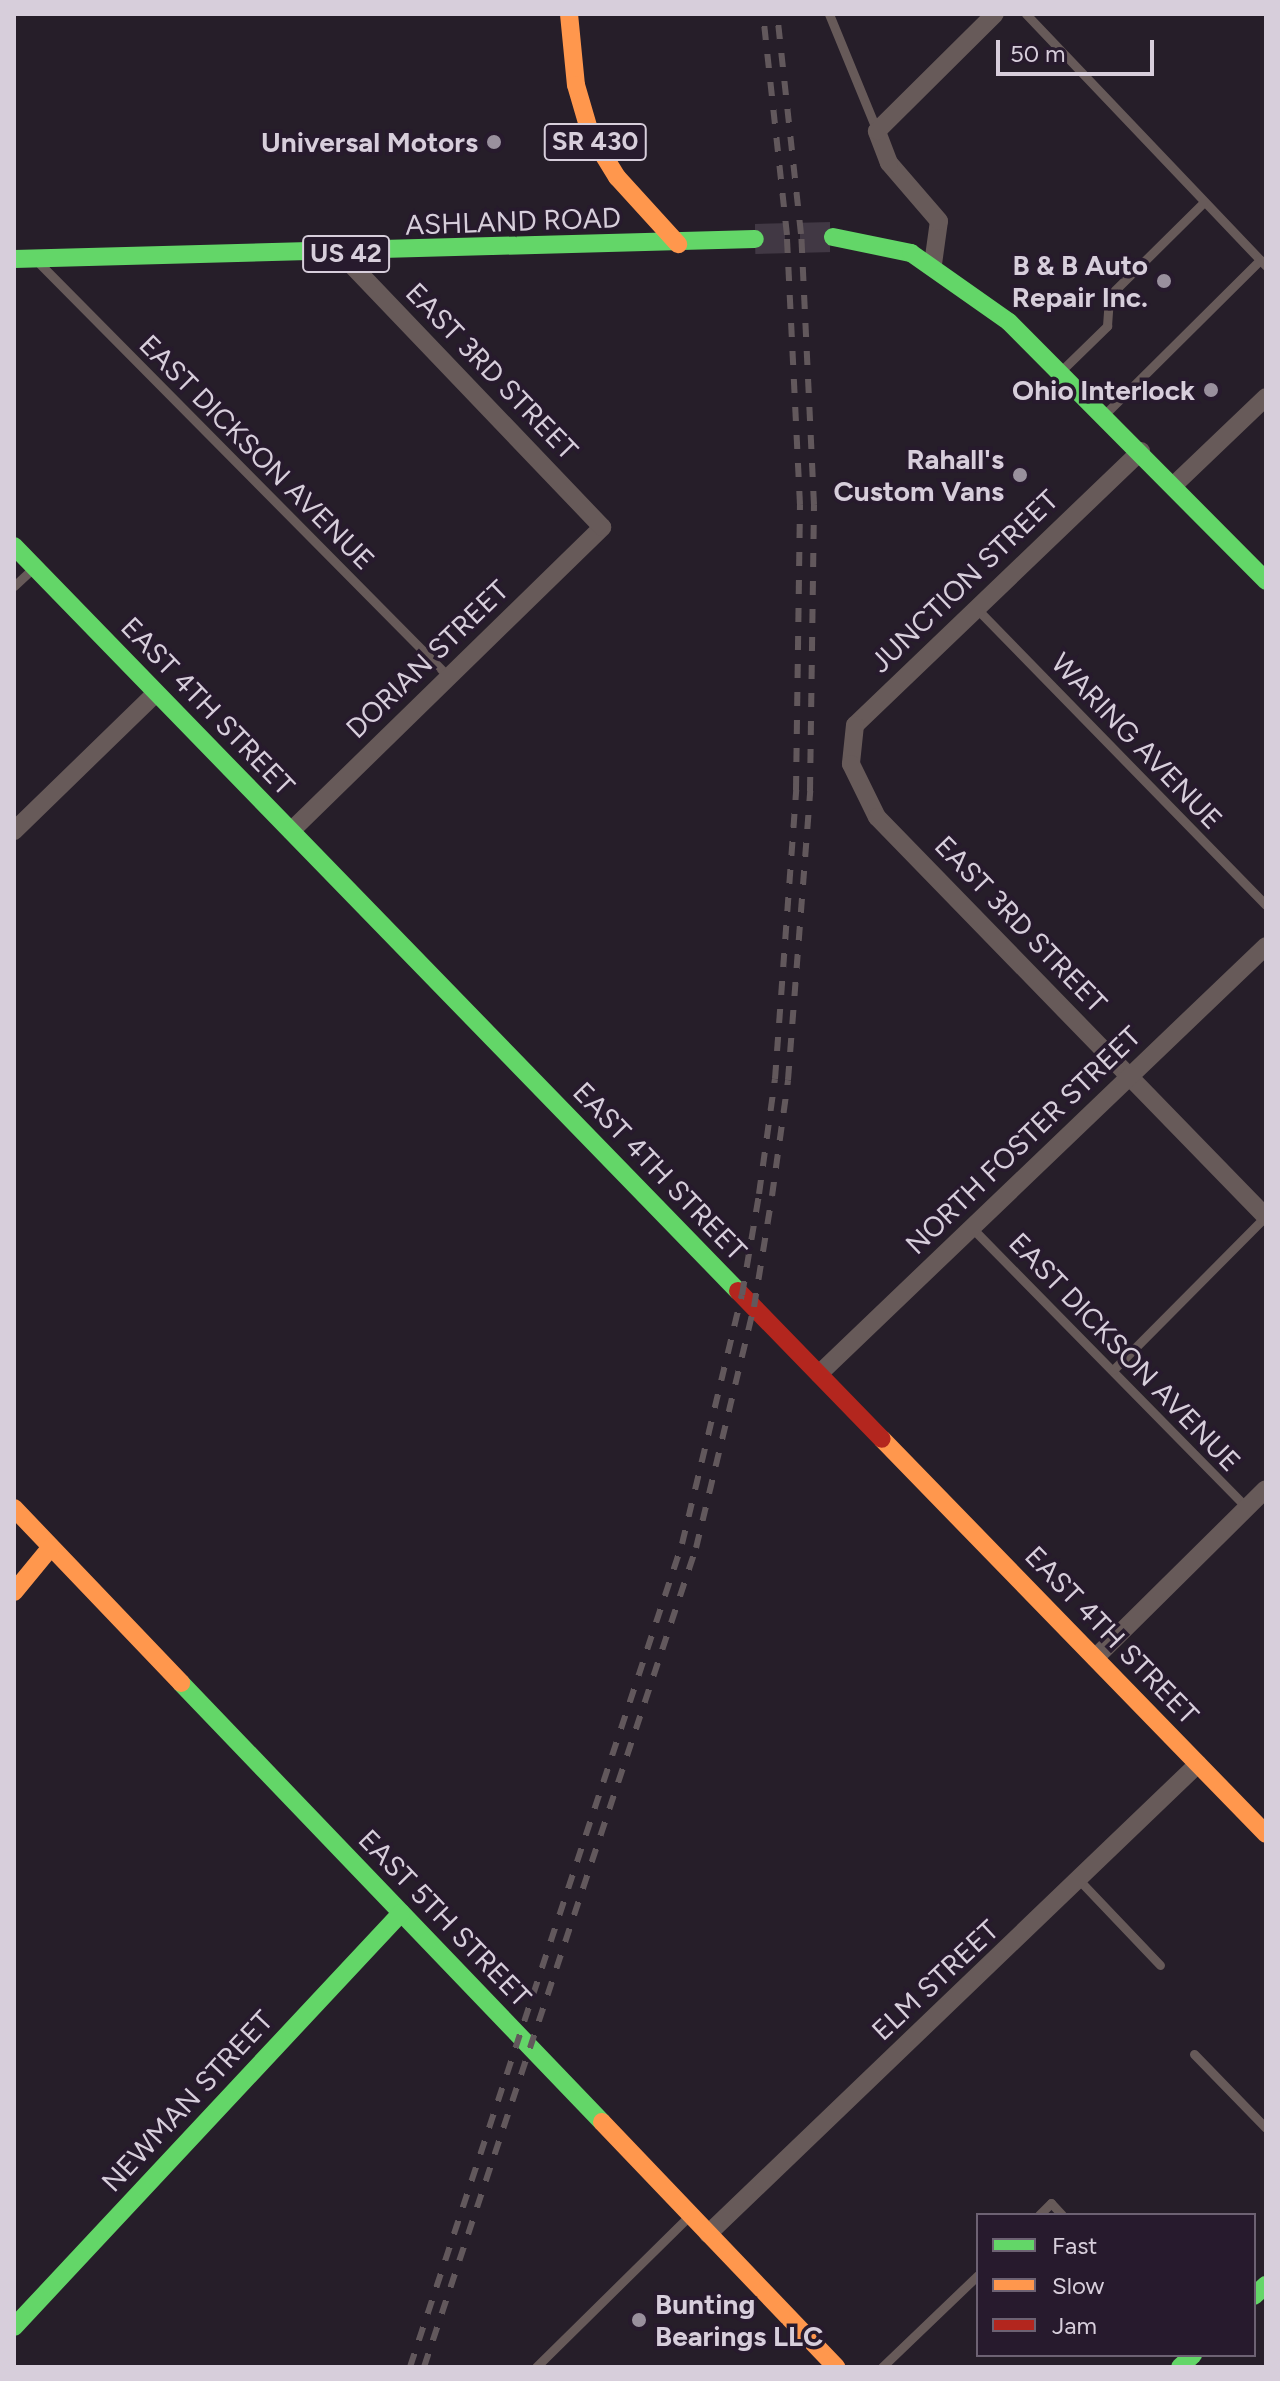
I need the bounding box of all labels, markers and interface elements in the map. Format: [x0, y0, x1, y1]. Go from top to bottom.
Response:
scale bar [1000, 24, 1158, 74]
text: 50 m [1010, 39, 1066, 68]
road number: SR 430 [543, 120, 647, 164]
place label: Universal Motors [261, 125, 478, 159]
marker: Universal Motors [485, 133, 503, 151]
street label: ASHLAND ROAD [404, 200, 622, 242]
road number: US 42 [302, 232, 390, 276]
place label: B & B Auto Repair Inc. [1012, 248, 1148, 314]
marker: B & B Auto Repair Inc. [1155, 272, 1173, 290]
street label: EAST 3RD STREET [399, 276, 585, 466]
street label: EAST DICKSON AVENUE [133, 328, 381, 576]
place label: Ohio Interlock [1012, 373, 1195, 407]
marker: Ohio Interlock [1202, 381, 1220, 399]
place label: Rahall's Custom Vans [833, 442, 1004, 508]
marker: Rahall's Custom Vans [1011, 466, 1029, 484]
street label: JUNCTION STREET [863, 483, 1065, 679]
street label: DORIAN STREET [339, 573, 515, 745]
street label: EAST 4TH STREET [114, 610, 302, 802]
street label: WARING AVENUE [1044, 646, 1230, 836]
street label: EAST 3RD STREET [928, 829, 1114, 1019]
street label: NORTH FOSTER STREET [899, 1019, 1147, 1261]
street label: EAST 4TH STREET [566, 1075, 754, 1267]
street label: EAST DICKSON AVENUE [1002, 1226, 1248, 1478]
street label: EAST 4TH STREET [1018, 1539, 1206, 1731]
street label: EAST 5TH STREET [352, 1822, 538, 2014]
street label: ELM STREET [865, 1913, 1005, 2047]
street label: NEWMAN STREET [95, 2004, 279, 2198]
legend [976, 2213, 1256, 2357]
text: Fast [1052, 2231, 1097, 2260]
text: Slow [1052, 2271, 1104, 2300]
place label: Bunting Bearings LLC [655, 2287, 823, 2353]
marker: Bunting Bearings LLC [630, 2311, 648, 2329]
text: Jam [1052, 2311, 1097, 2340]

